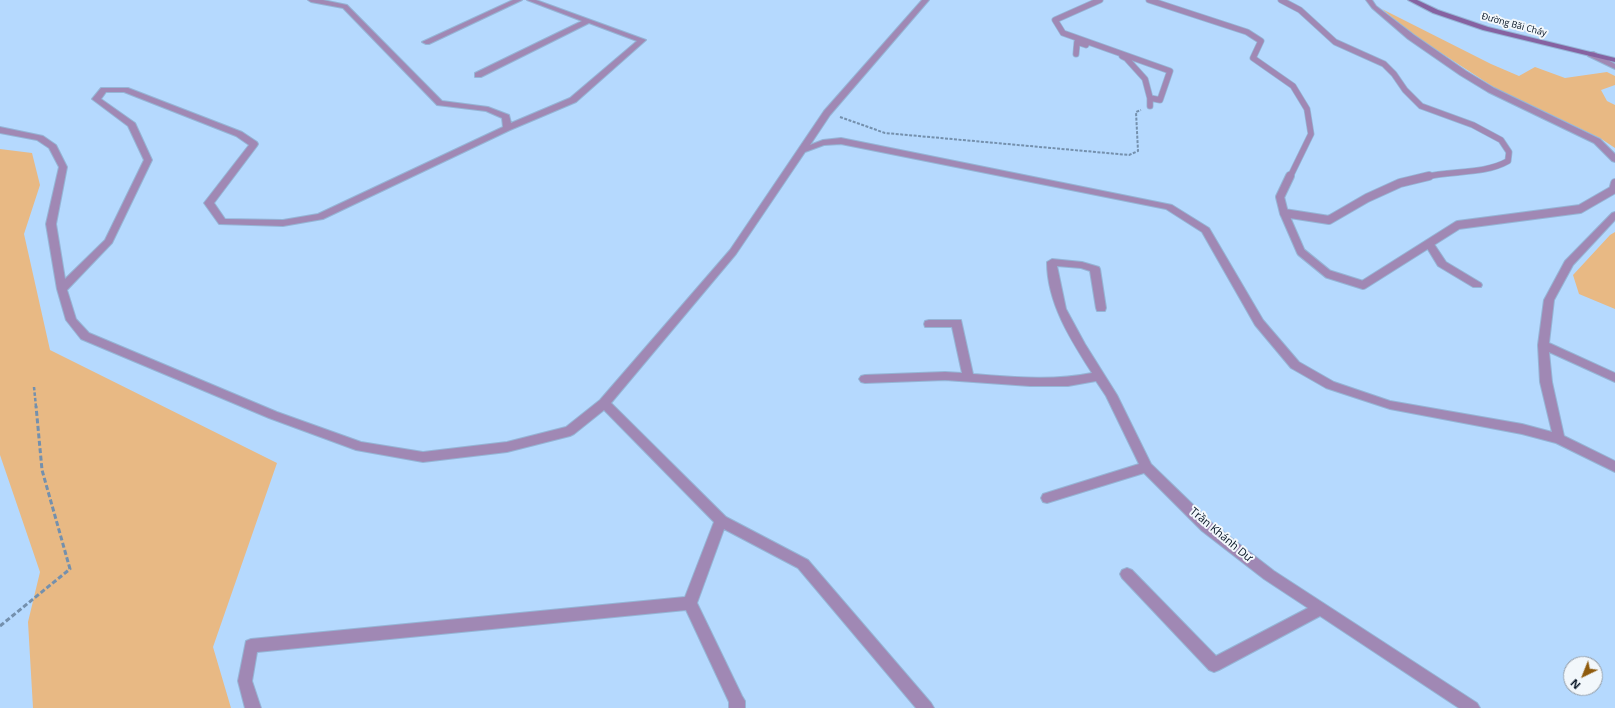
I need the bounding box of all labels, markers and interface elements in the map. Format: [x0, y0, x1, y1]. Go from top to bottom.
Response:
street label: Đường Bãi Cháy [1480, 11, 1548, 39]
street label: Trần Khánh Dư [1187, 505, 1255, 565]
north arrow [1563, 656, 1603, 696]
text: N [1567, 676, 1584, 693]

